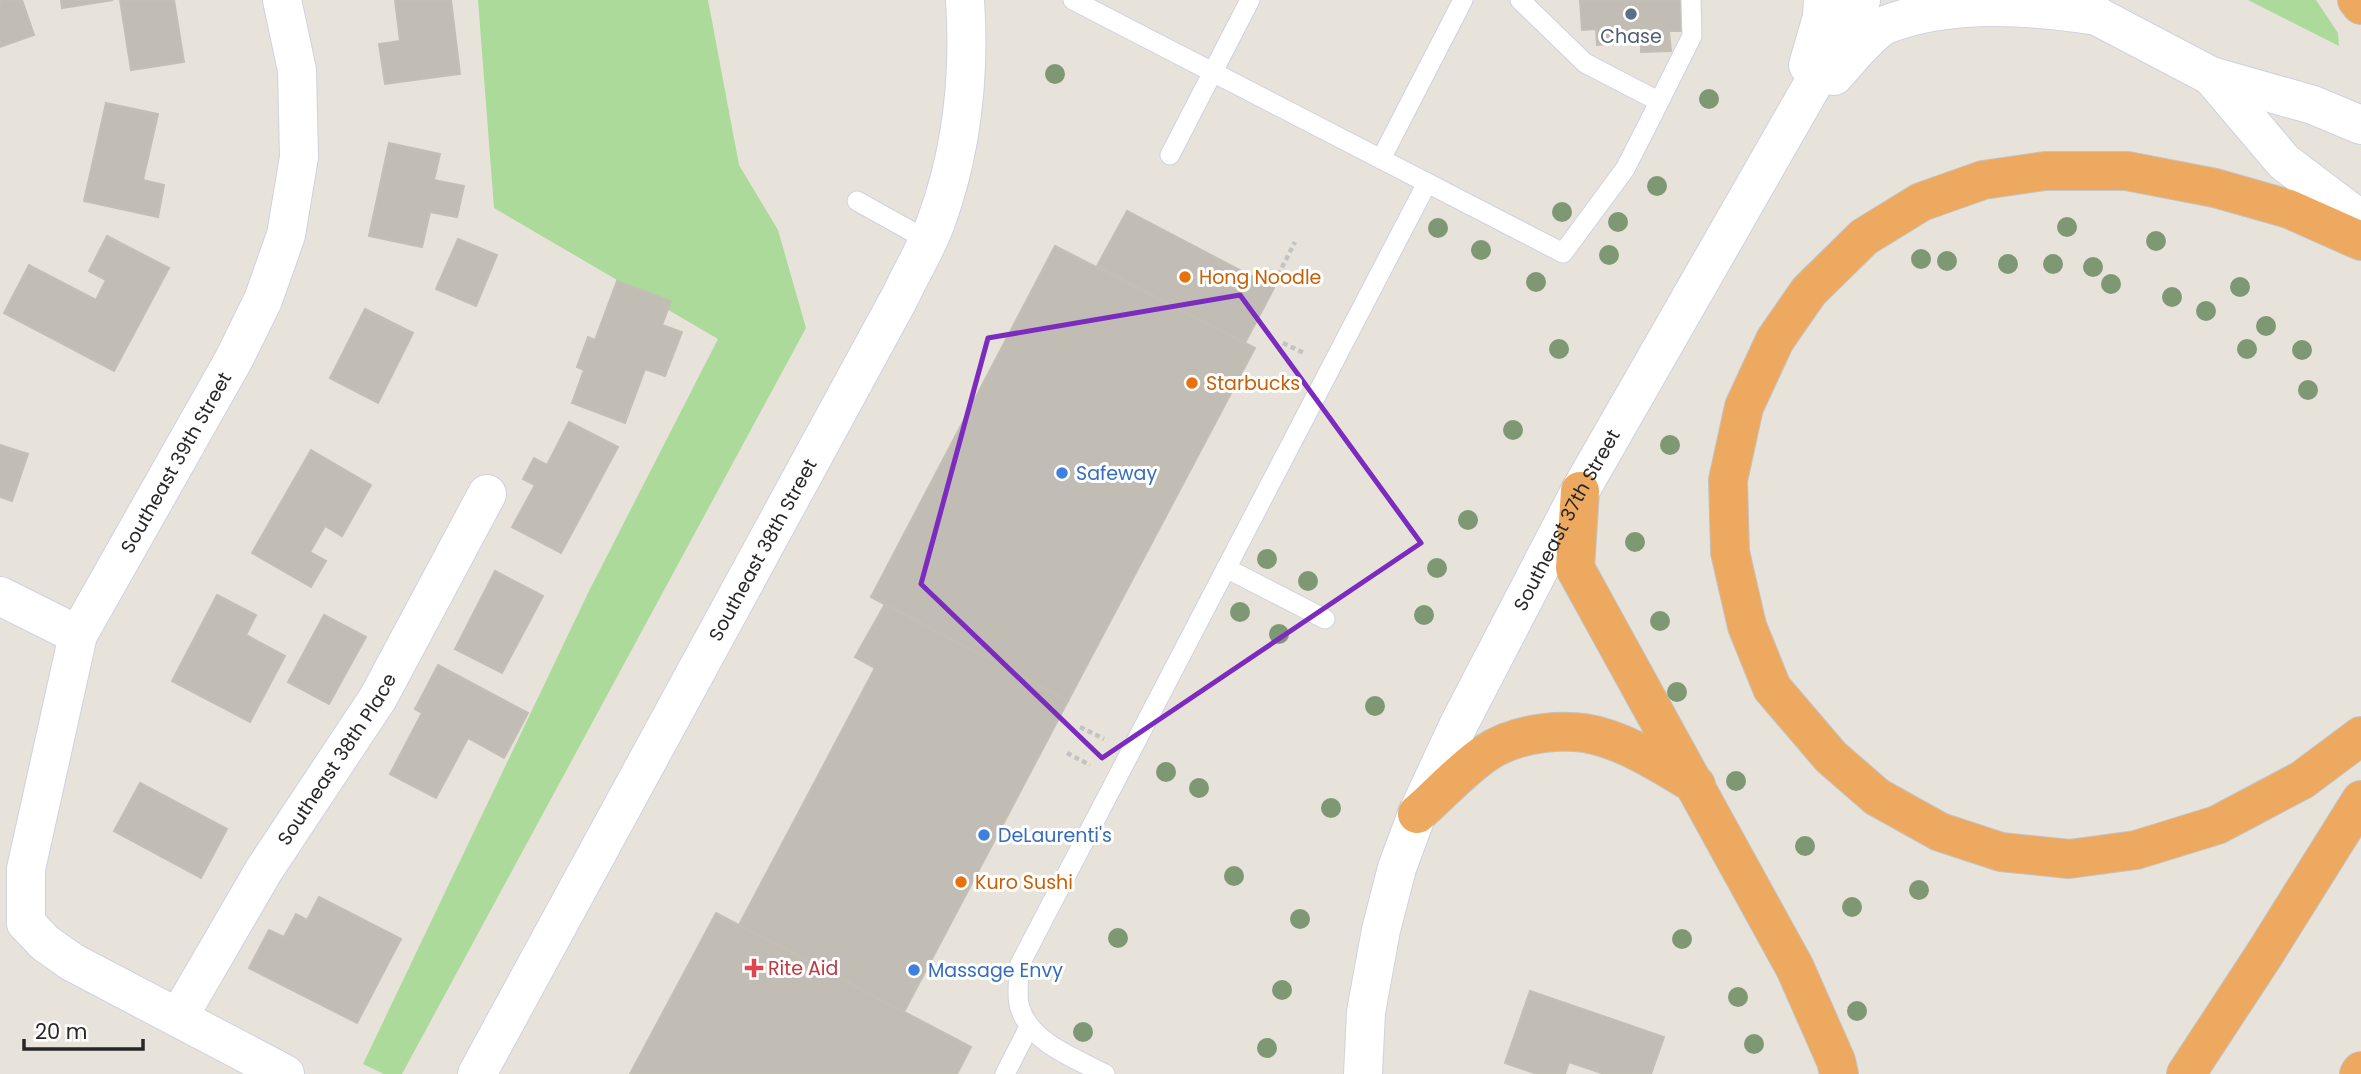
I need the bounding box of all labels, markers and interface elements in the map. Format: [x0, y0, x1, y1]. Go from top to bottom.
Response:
marker: Chase [1623, 6, 1639, 22]
place label: Chase [1600, 23, 1662, 50]
place label: Hong Noodle [1199, 264, 1321, 291]
marker: Hong Noodle [1177, 269, 1193, 285]
street label: Southeast 39th Street [114, 367, 238, 558]
place label: Starbucks [1206, 370, 1300, 397]
marker: Starbucks [1184, 375, 1200, 391]
street label: Southeast 37th Street [1507, 424, 1627, 616]
street label: Southeast 38th Street [702, 454, 824, 646]
place label: Safeway [1076, 460, 1157, 487]
marker: Safeway [1054, 465, 1070, 481]
street label: Southeast 38th Place [271, 668, 403, 851]
place label: DeLaurenti's [998, 822, 1112, 849]
marker: DeLaurenti's [976, 827, 992, 843]
place label: Kuro Sushi [975, 869, 1073, 896]
marker: Kuro Sushi [953, 874, 969, 890]
place label: Rite Aid [768, 955, 838, 982]
place label: Massage Envy [928, 957, 1063, 984]
marker: Rite Aid [746, 960, 762, 976]
marker: Massage Envy [906, 962, 922, 978]
scale bar [24, 1007, 144, 1052]
text: 20 m [35, 1017, 88, 1046]

